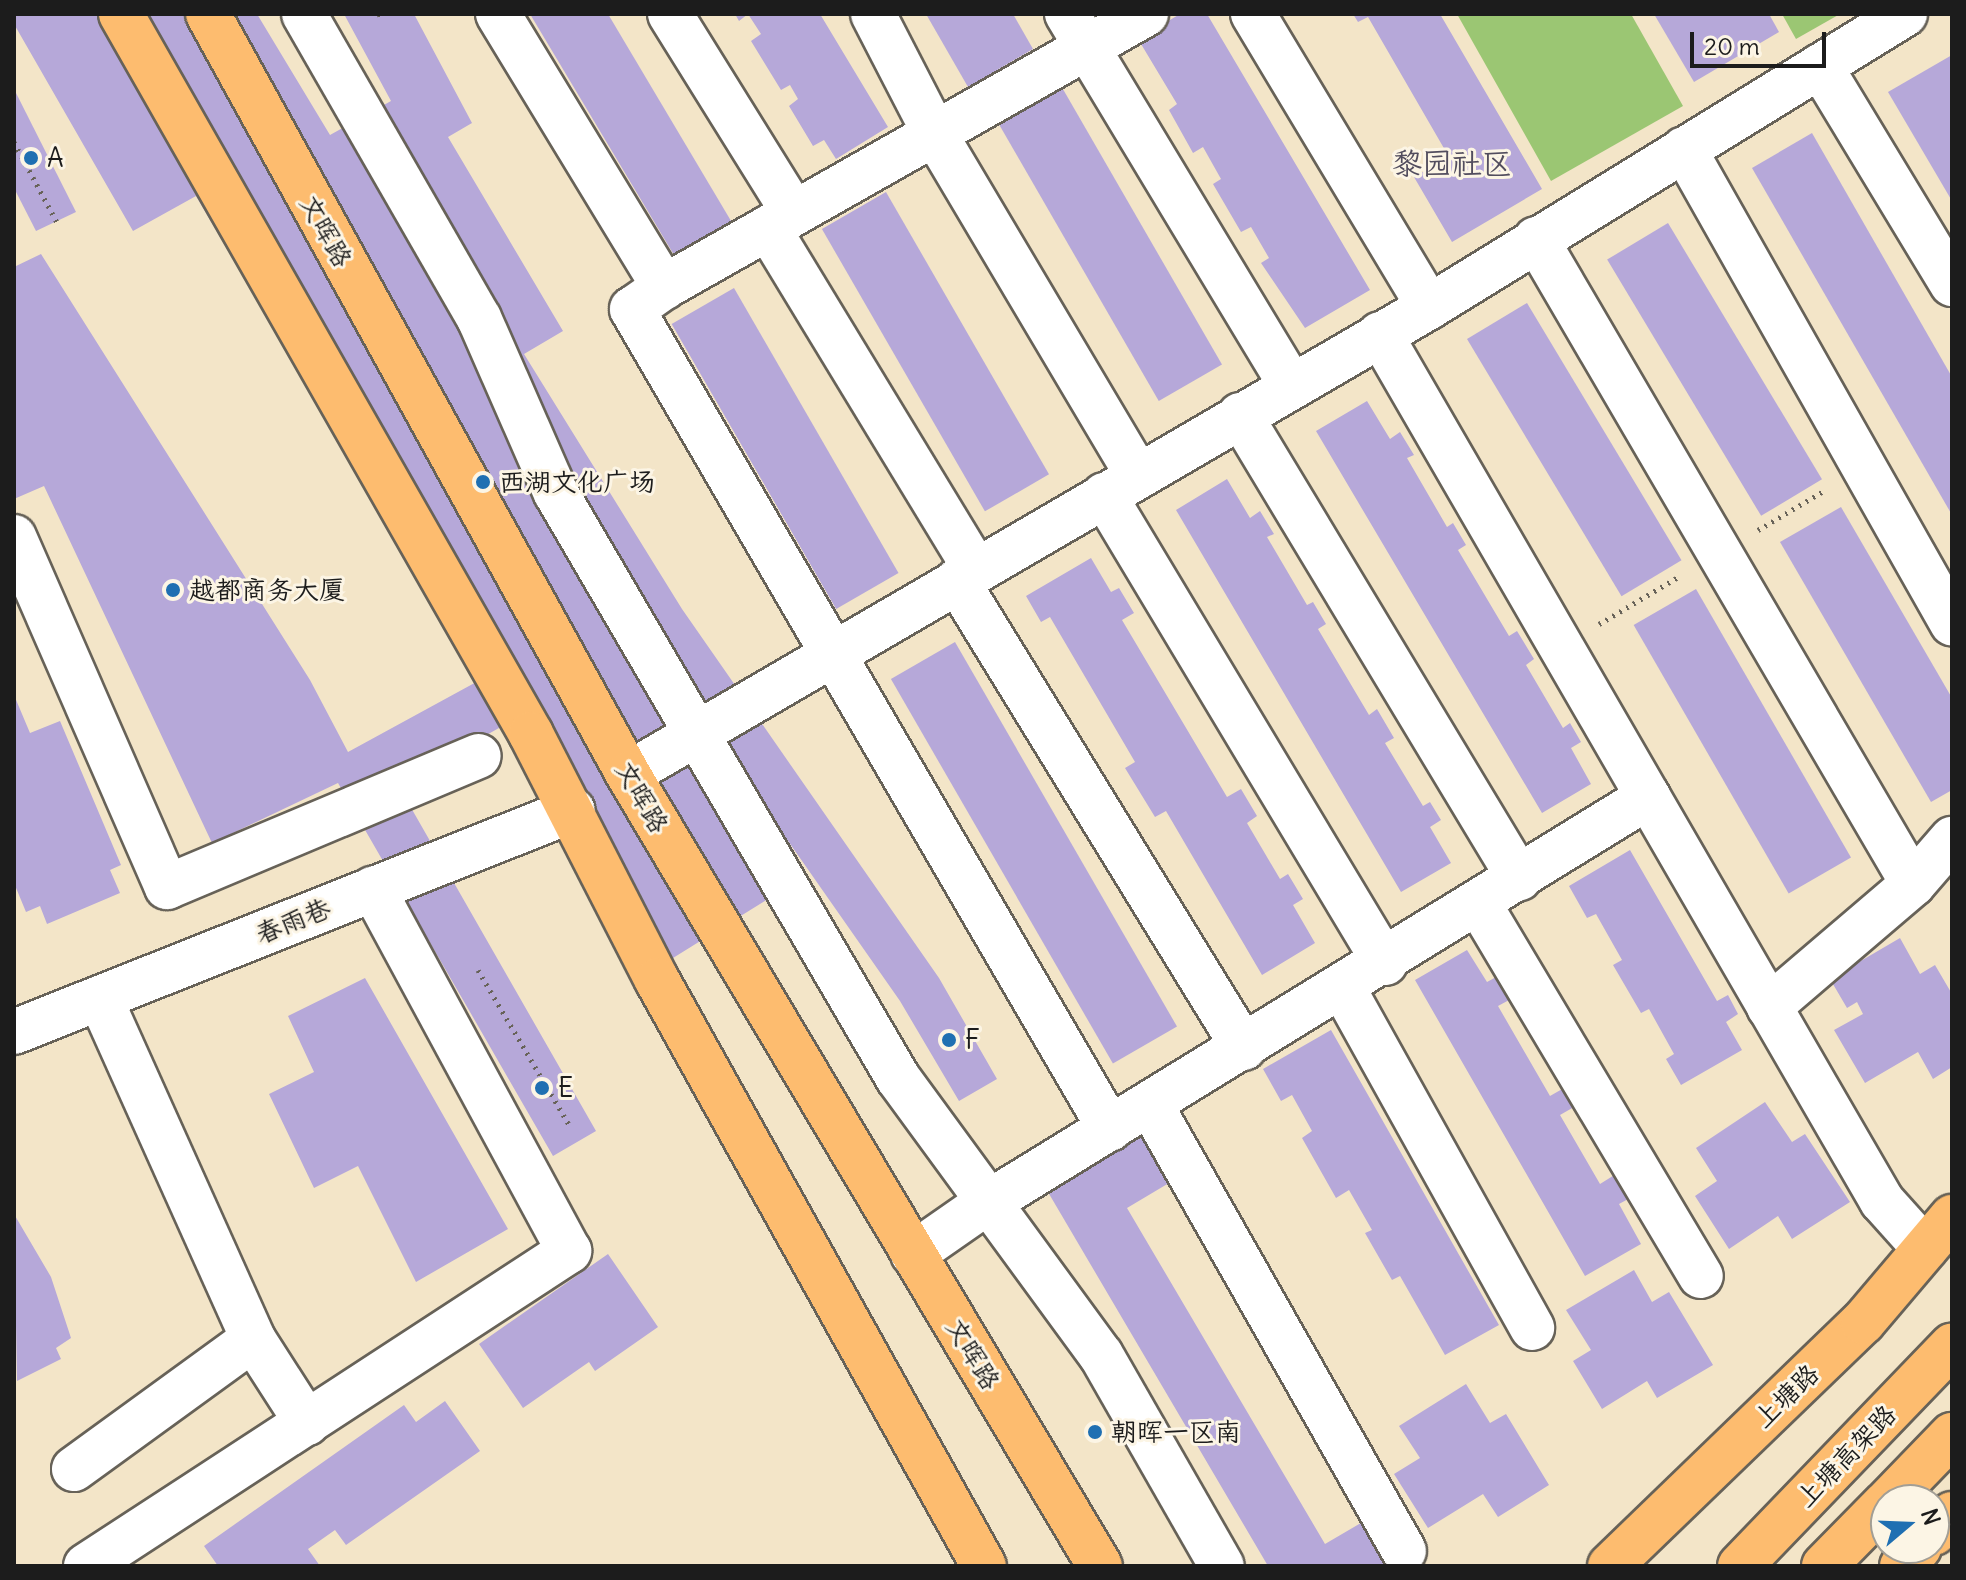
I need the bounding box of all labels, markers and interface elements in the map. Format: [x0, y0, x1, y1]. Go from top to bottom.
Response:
scale bar [1694, 16, 1830, 66]
text: 20 m [1704, 31, 1760, 61]
place label: A [47, 142, 64, 174]
district label: 黎园社区 [1392, 145, 1512, 181]
marker: A [22, 149, 40, 167]
street label: 文晖路 [293, 189, 359, 273]
place label: 西湖文化广场 [499, 466, 655, 498]
marker: 西湖文化广场 [474, 473, 492, 491]
place label: 越都商务大厦 [189, 574, 345, 606]
marker: 越都商务大厦 [164, 581, 182, 599]
street label: 文晖路 [609, 755, 675, 839]
street label: 春雨巷 [251, 892, 335, 950]
place label: F [965, 1024, 980, 1056]
marker: F [940, 1031, 958, 1049]
place label: E [558, 1072, 573, 1104]
marker: E [533, 1079, 551, 1097]
street label: 文晖路 [940, 1313, 1006, 1395]
street label: 上塘路 [1747, 1358, 1825, 1434]
street label: 上塘高架路 [1790, 1398, 1902, 1514]
place label: 朝晖一区南 [1111, 1416, 1241, 1448]
marker: 朝晖一区南 [1086, 1423, 1104, 1441]
north arrow [1870, 1484, 1950, 1564]
text: N [1915, 1505, 1947, 1529]

